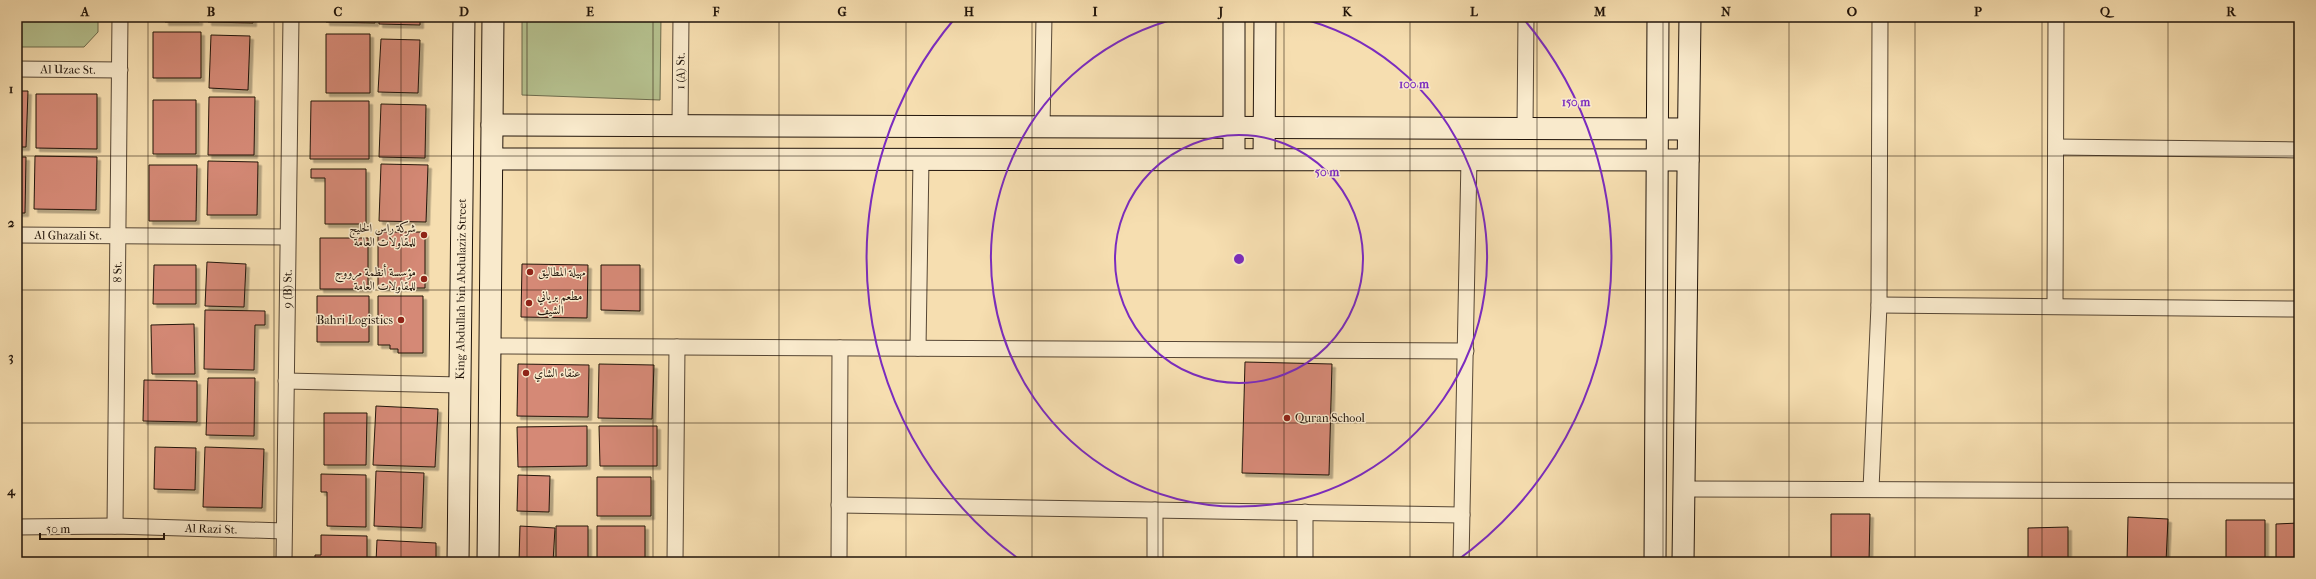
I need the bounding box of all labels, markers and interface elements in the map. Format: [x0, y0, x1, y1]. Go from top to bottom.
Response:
text: A [80, 4, 90, 19]
text: B [207, 4, 216, 19]
text: C [334, 4, 343, 19]
text: D [459, 4, 469, 19]
text: E [586, 4, 594, 19]
text: F [712, 4, 720, 19]
text: G [837, 4, 847, 19]
text: H [964, 4, 975, 19]
text: I [1092, 4, 1098, 19]
text: J [1217, 4, 1224, 20]
text: K [1342, 4, 1353, 19]
text: L [1470, 4, 1479, 19]
text: M [1593, 4, 1606, 19]
text: N [1721, 4, 1731, 19]
text: O [1847, 4, 1857, 19]
text: P [1974, 4, 1982, 19]
text: Q [2100, 4, 2115, 19]
text: R [2226, 4, 2237, 19]
street label: 1 (A) St. [673, 53, 688, 89]
street label: Al Uzae St. [39, 62, 96, 77]
text: 100 m [1399, 77, 1430, 91]
text: 1 [9, 81, 14, 96]
text: 150 m [1562, 95, 1591, 109]
text: 50 m [1315, 165, 1340, 179]
street label: King Abdullah bin Abdulaziz Street [453, 198, 469, 380]
text: 2 [8, 215, 15, 230]
place label: شركة راس الخليج للمقاولات العامة [349, 220, 416, 250]
street label: Al Ghazali St. [33, 228, 102, 243]
marker: شركة راس الخليج للمقاولات العامة [419, 230, 429, 240]
centre of rings [1232, 252, 1246, 266]
street label: 8 St. [110, 261, 125, 283]
place label: مؤسسة أنظمة مرووج للمقاولات العامة [335, 264, 416, 294]
place label: مهيلة المطاليق [538, 265, 586, 280]
marker: مهيلة المطاليق [525, 267, 535, 277]
street label: 9 (B) St. [280, 269, 295, 309]
marker: مؤسسة أنظمة مرووج للمقاولات العامة [419, 274, 429, 284]
place label: مطعم برياني الشيف [537, 289, 583, 317]
marker: مطعم برياني الشيف [524, 298, 534, 308]
place label: Bahri Logistics [316, 313, 394, 327]
marker: Bahri Logistics [396, 315, 406, 325]
text: 3 [8, 349, 14, 365]
place label: عنقاء الشاي [534, 366, 581, 383]
marker: عنقاء الشاي [521, 368, 531, 378]
place label: Quran School [1295, 411, 1365, 425]
marker: Quran School [1282, 413, 1292, 423]
text: 4 [6, 483, 16, 499]
scale bar [40, 515, 164, 541]
street label: Al Razi St. [184, 521, 237, 537]
text: 50 m [46, 522, 70, 536]

